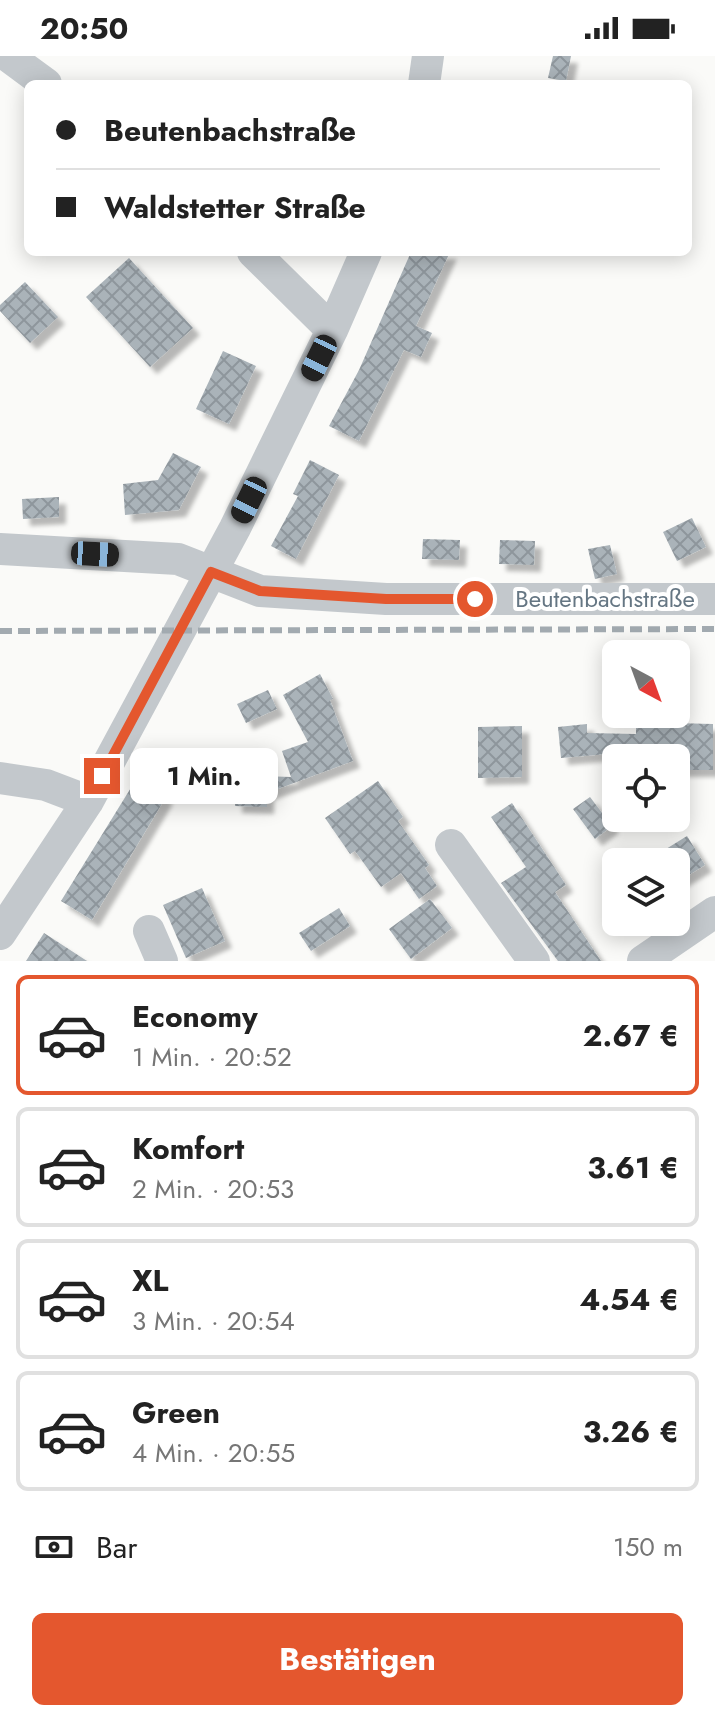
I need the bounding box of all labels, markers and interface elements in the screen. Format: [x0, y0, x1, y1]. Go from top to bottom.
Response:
text: 20:50 [40, 7, 128, 50]
text: Beutenbachstraße [104, 109, 356, 152]
text: Waldstetter Straße [104, 186, 366, 229]
car [298, 331, 340, 385]
car [228, 473, 270, 527]
car [70, 541, 120, 567]
route start [457, 581, 493, 617]
street label: Beutenbachstraße [515, 581, 695, 616]
north arrow [602, 640, 690, 728]
map controls [602, 640, 690, 936]
button: locate [602, 744, 690, 832]
callout: 1 Min. [130, 748, 278, 804]
text: 1 Min. [167, 757, 241, 795]
route end [84, 758, 120, 794]
button: layers [602, 848, 690, 936]
text: Economy [132, 995, 258, 1038]
icon: car [36, 999, 108, 1071]
text: 2.67 € [583, 1014, 679, 1057]
text: 1 Min. · 20:52 [132, 1038, 292, 1076]
text: Komfort [132, 1127, 244, 1170]
icon: car [36, 1131, 108, 1203]
text: 3.61 € [587, 1146, 679, 1189]
text: 2 Min. · 20:53 [132, 1170, 294, 1208]
text: XL [132, 1259, 168, 1302]
icon: car [36, 1263, 108, 1335]
text: 4.54 € [579, 1278, 679, 1321]
text: 3 Min. · 20:54 [132, 1302, 295, 1340]
text: Green [132, 1391, 220, 1434]
icon: car [36, 1395, 108, 1467]
text: 3.26 € [583, 1410, 679, 1453]
text: 4 Min. · 20:55 [132, 1434, 295, 1472]
icon: cash [32, 1525, 76, 1569]
text: Bar [96, 1526, 137, 1569]
text: 150 m [613, 1528, 683, 1566]
button: Bestätigen [32, 1613, 683, 1705]

